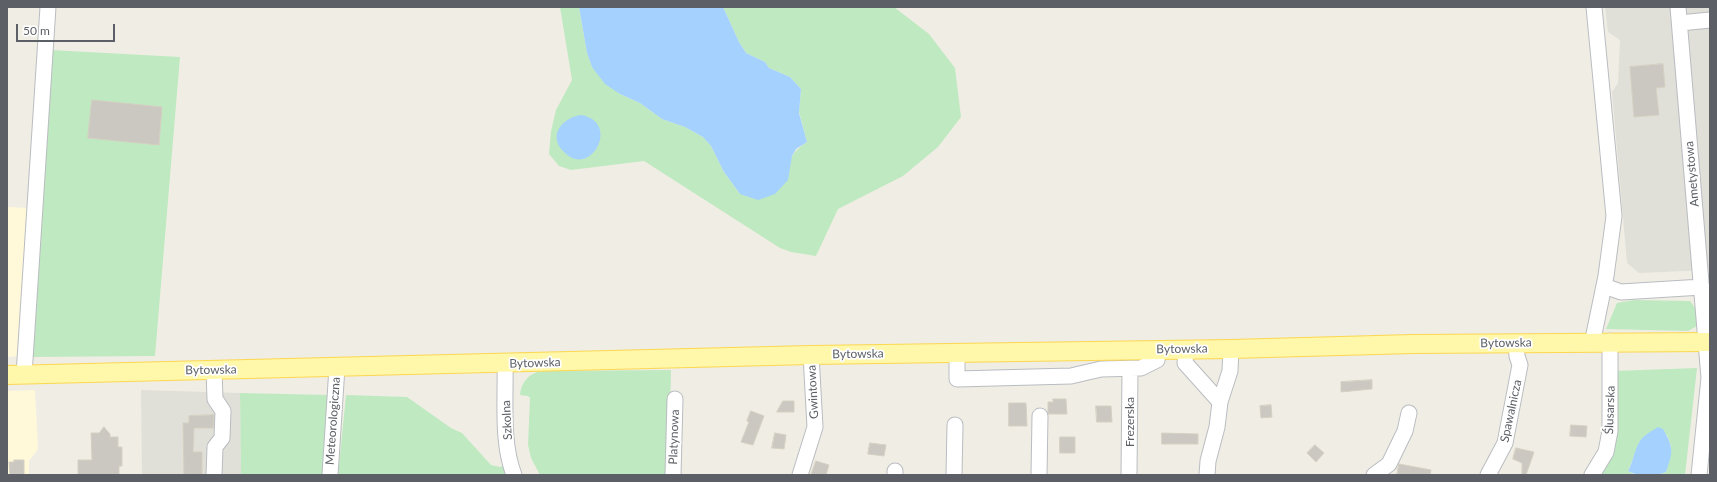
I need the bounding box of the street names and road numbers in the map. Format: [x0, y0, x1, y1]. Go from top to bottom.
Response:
street label: Ametystowa [1682, 140, 1702, 208]
street label: Bytowska [1480, 335, 1532, 351]
street label: Bytowska [1156, 341, 1208, 357]
street label: Bytowska [832, 346, 884, 362]
street label: Bytowska [509, 355, 561, 371]
street label: Bytowska [185, 362, 237, 378]
street label: Gwintowa [804, 365, 822, 419]
street label: Meteorologiczna [323, 377, 343, 465]
street label: Spawalnicza [1497, 378, 1525, 444]
street label: Ślusarska [1602, 385, 1618, 435]
street label: Frezerska [1123, 397, 1137, 447]
street label: Szkolna [499, 400, 515, 440]
street label: Platynowa [666, 409, 682, 465]

